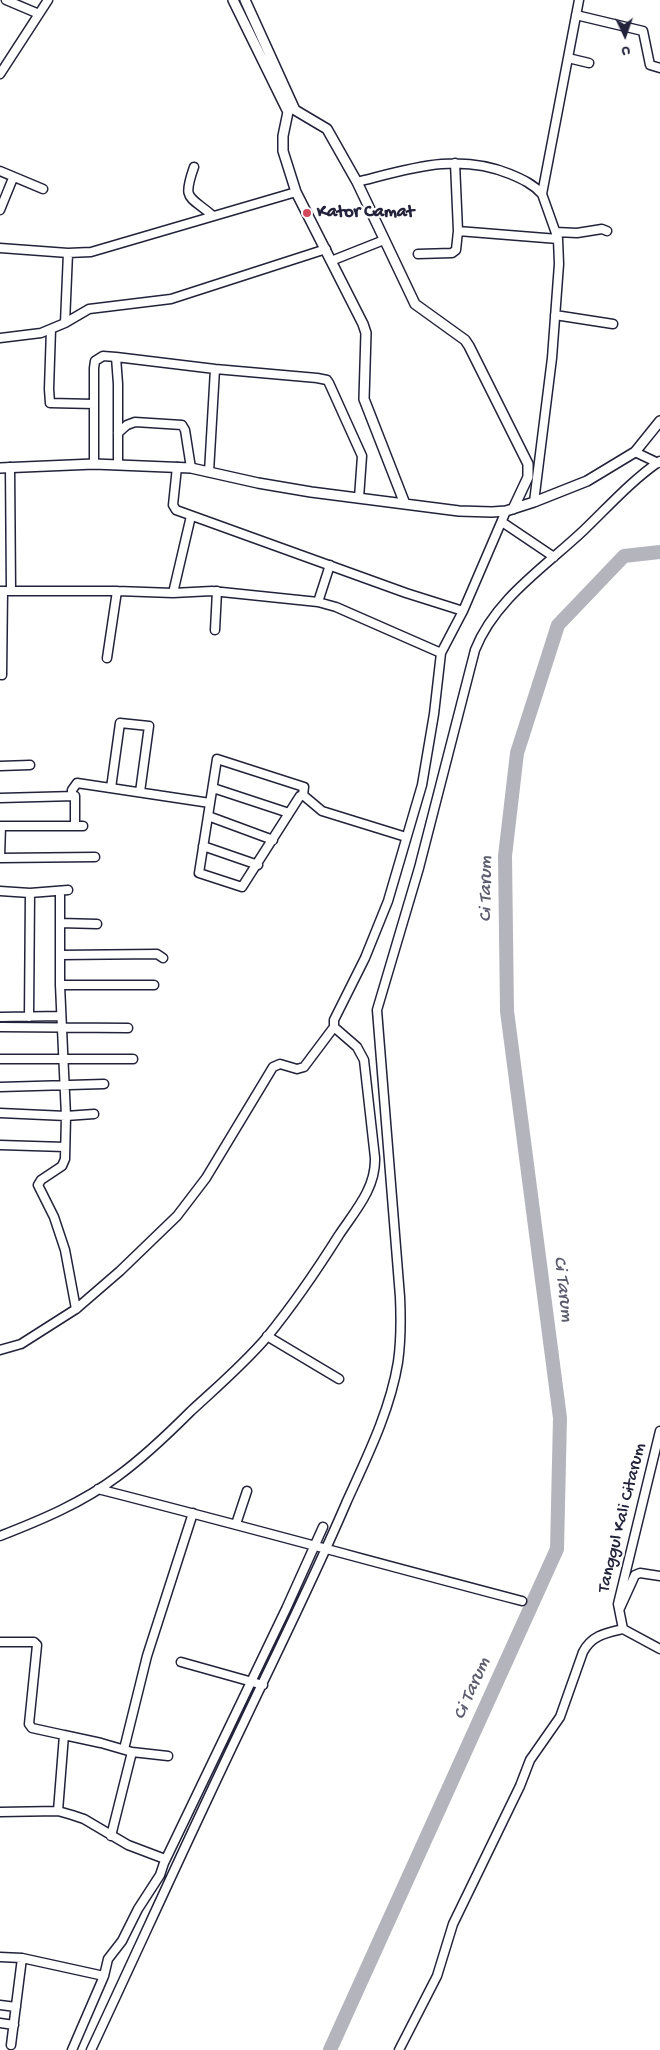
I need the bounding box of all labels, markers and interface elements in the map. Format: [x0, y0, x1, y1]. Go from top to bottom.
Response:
north arrow [600, 10, 650, 60]
text: U [621, 42, 630, 59]
place label: Kator Camat [317, 202, 414, 224]
marker: Kator Camat [301, 207, 313, 219]
water label: Ci Tarum [476, 856, 498, 922]
water label: Ci Tarum [547, 1255, 577, 1323]
street label: Tanggul Kali Citarum [594, 1441, 652, 1595]
water label: Ci Tarum [449, 1654, 497, 1724]

